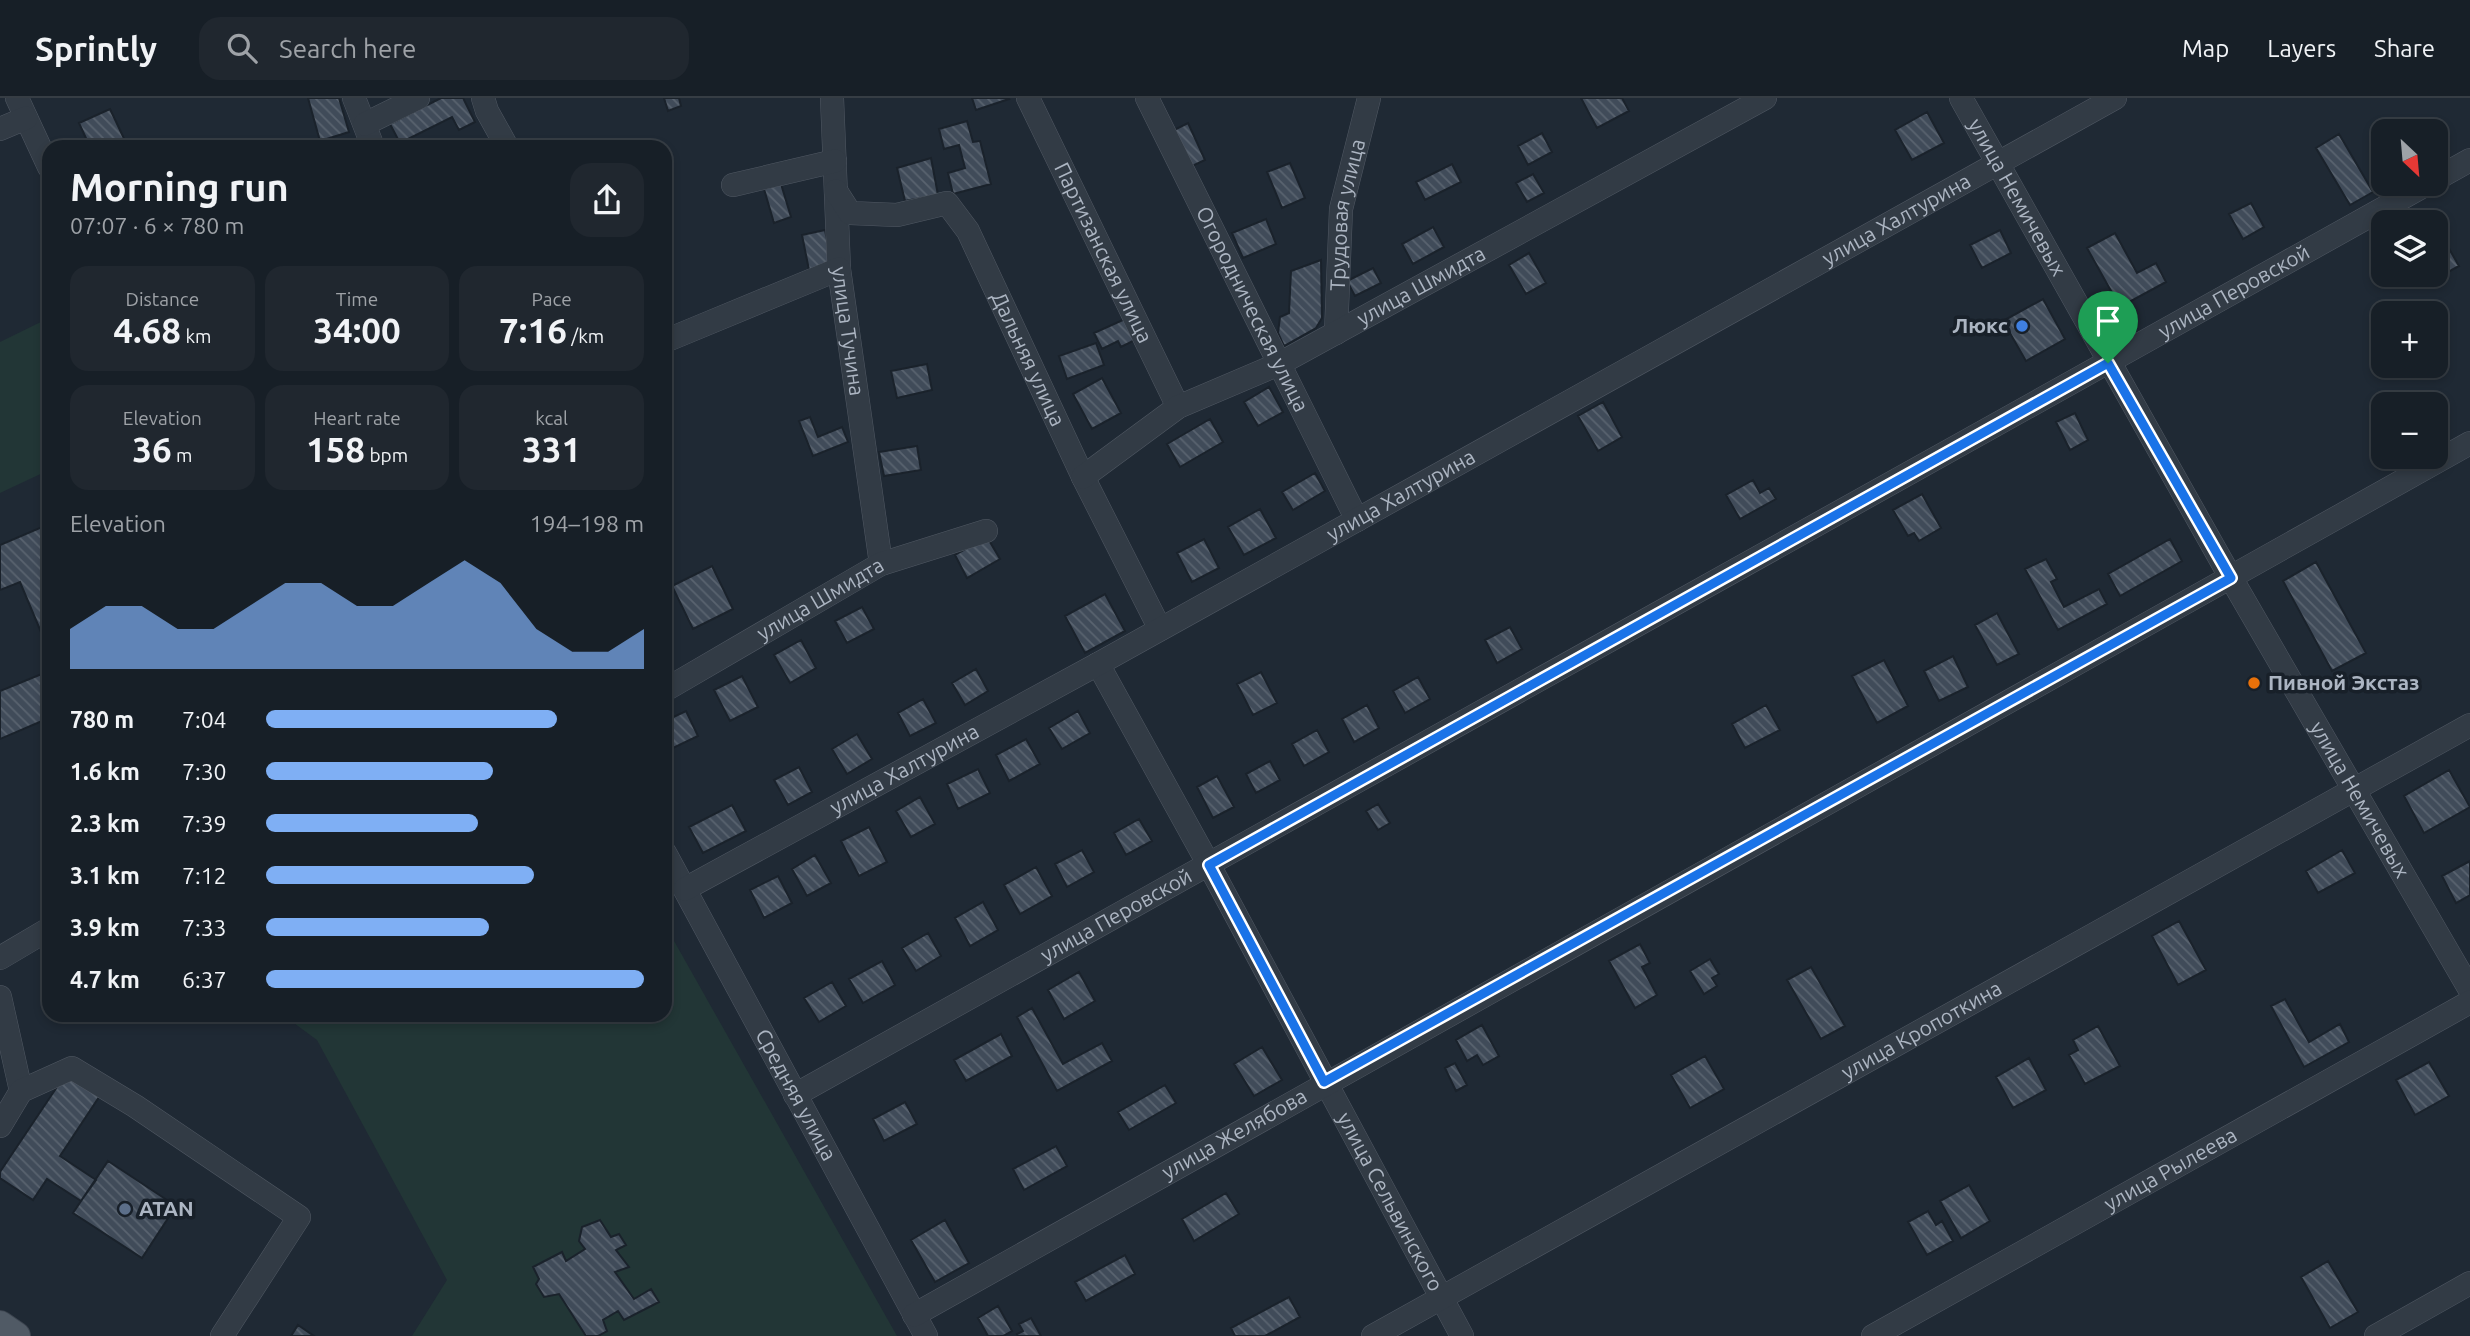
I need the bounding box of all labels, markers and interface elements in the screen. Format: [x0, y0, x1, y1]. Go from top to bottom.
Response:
search box [199, 17, 689, 80]
icon: search [223, 29, 261, 67]
text: Sprintly [35, 30, 157, 67]
text: Search here [279, 34, 416, 63]
text: Map [2182, 35, 2229, 62]
text: Layers [2267, 35, 2336, 62]
text: Share [2374, 35, 2435, 62]
street label: улица Немичевых [1964, 114, 2072, 280]
north arrow [2371, 119, 2448, 196]
map controls [2371, 119, 2448, 469]
street label: Трудовая улица [1325, 136, 1369, 291]
street label: Партизанская улица [1050, 158, 1158, 346]
button: share [570, 163, 644, 237]
text: Morning run [70, 166, 289, 208]
street label: улица Халтурина [1817, 168, 1974, 270]
street label: Огородническая улица [1192, 202, 1314, 415]
button: layers [2371, 210, 2448, 287]
text: 07:07 · 6 × 780 m [70, 213, 244, 238]
street label: улица Перовской [2154, 239, 2313, 343]
street label: улица Шмидта [1352, 240, 1489, 330]
street label: улица Тучина [828, 265, 870, 397]
text: Distance [126, 288, 199, 310]
text: Time [336, 288, 378, 310]
text: Pace [532, 288, 572, 310]
street label: Дальняя улица [987, 288, 1071, 430]
pin [2078, 291, 2138, 363]
button: + [2371, 301, 2448, 378]
icon: arrive [2089, 302, 2127, 340]
text: 4.68 [113, 310, 181, 350]
text: 34:00 [313, 310, 401, 350]
text: 7:16 [499, 310, 567, 350]
place label: Люкс [1952, 313, 2008, 337]
marker: Люкс [2014, 318, 2030, 334]
text: km [181, 325, 211, 347]
text: /km [567, 325, 604, 347]
button: − [2371, 392, 2448, 469]
text: Elevation [123, 407, 202, 429]
text: Heart rate [313, 407, 401, 429]
text: kcal [535, 407, 568, 429]
text: 36 [132, 429, 172, 469]
text: 158 [306, 429, 365, 469]
text: 331 [522, 429, 581, 469]
text: m [172, 444, 192, 466]
text: bpm [365, 444, 408, 466]
street label: улица Халтурина [1322, 444, 1479, 545]
text: Elevation [70, 511, 166, 536]
text: 194–198 m [530, 511, 644, 536]
street label: улица Шмидта [752, 552, 888, 645]
place label: Пивной Экстаз [2268, 670, 2419, 694]
marker: Пивной Экстаз [2246, 675, 2262, 691]
text: 780 m [70, 707, 134, 732]
text: 7:04 [182, 707, 227, 732]
street label: улица Немичевых [2306, 717, 2415, 882]
street label: улица Халтурина [825, 718, 983, 819]
text: 1.6 km [70, 759, 140, 784]
text: 7:30 [182, 759, 227, 784]
text: 2.3 km [70, 811, 140, 836]
text: 7:39 [182, 811, 227, 836]
text: 3.1 km [70, 863, 140, 888]
text: 7:12 [182, 863, 227, 888]
street label: улица Перовской [1036, 863, 1196, 967]
text: 3.9 km [70, 915, 140, 940]
text: 7:33 [182, 915, 227, 940]
text: 4.7 km [70, 967, 140, 992]
text: 6:37 [182, 967, 227, 992]
street label: улица Кропоткина [1837, 975, 2005, 1084]
street label: Средняя улица [751, 1024, 842, 1165]
street label: улица Желябова [1157, 1083, 1311, 1183]
street label: улица Сельвинского [1333, 1108, 1449, 1295]
street label: улица Рылеева [2100, 1122, 2241, 1215]
place label: ATAN [139, 1196, 194, 1220]
marker: ATAN [117, 1201, 133, 1217]

